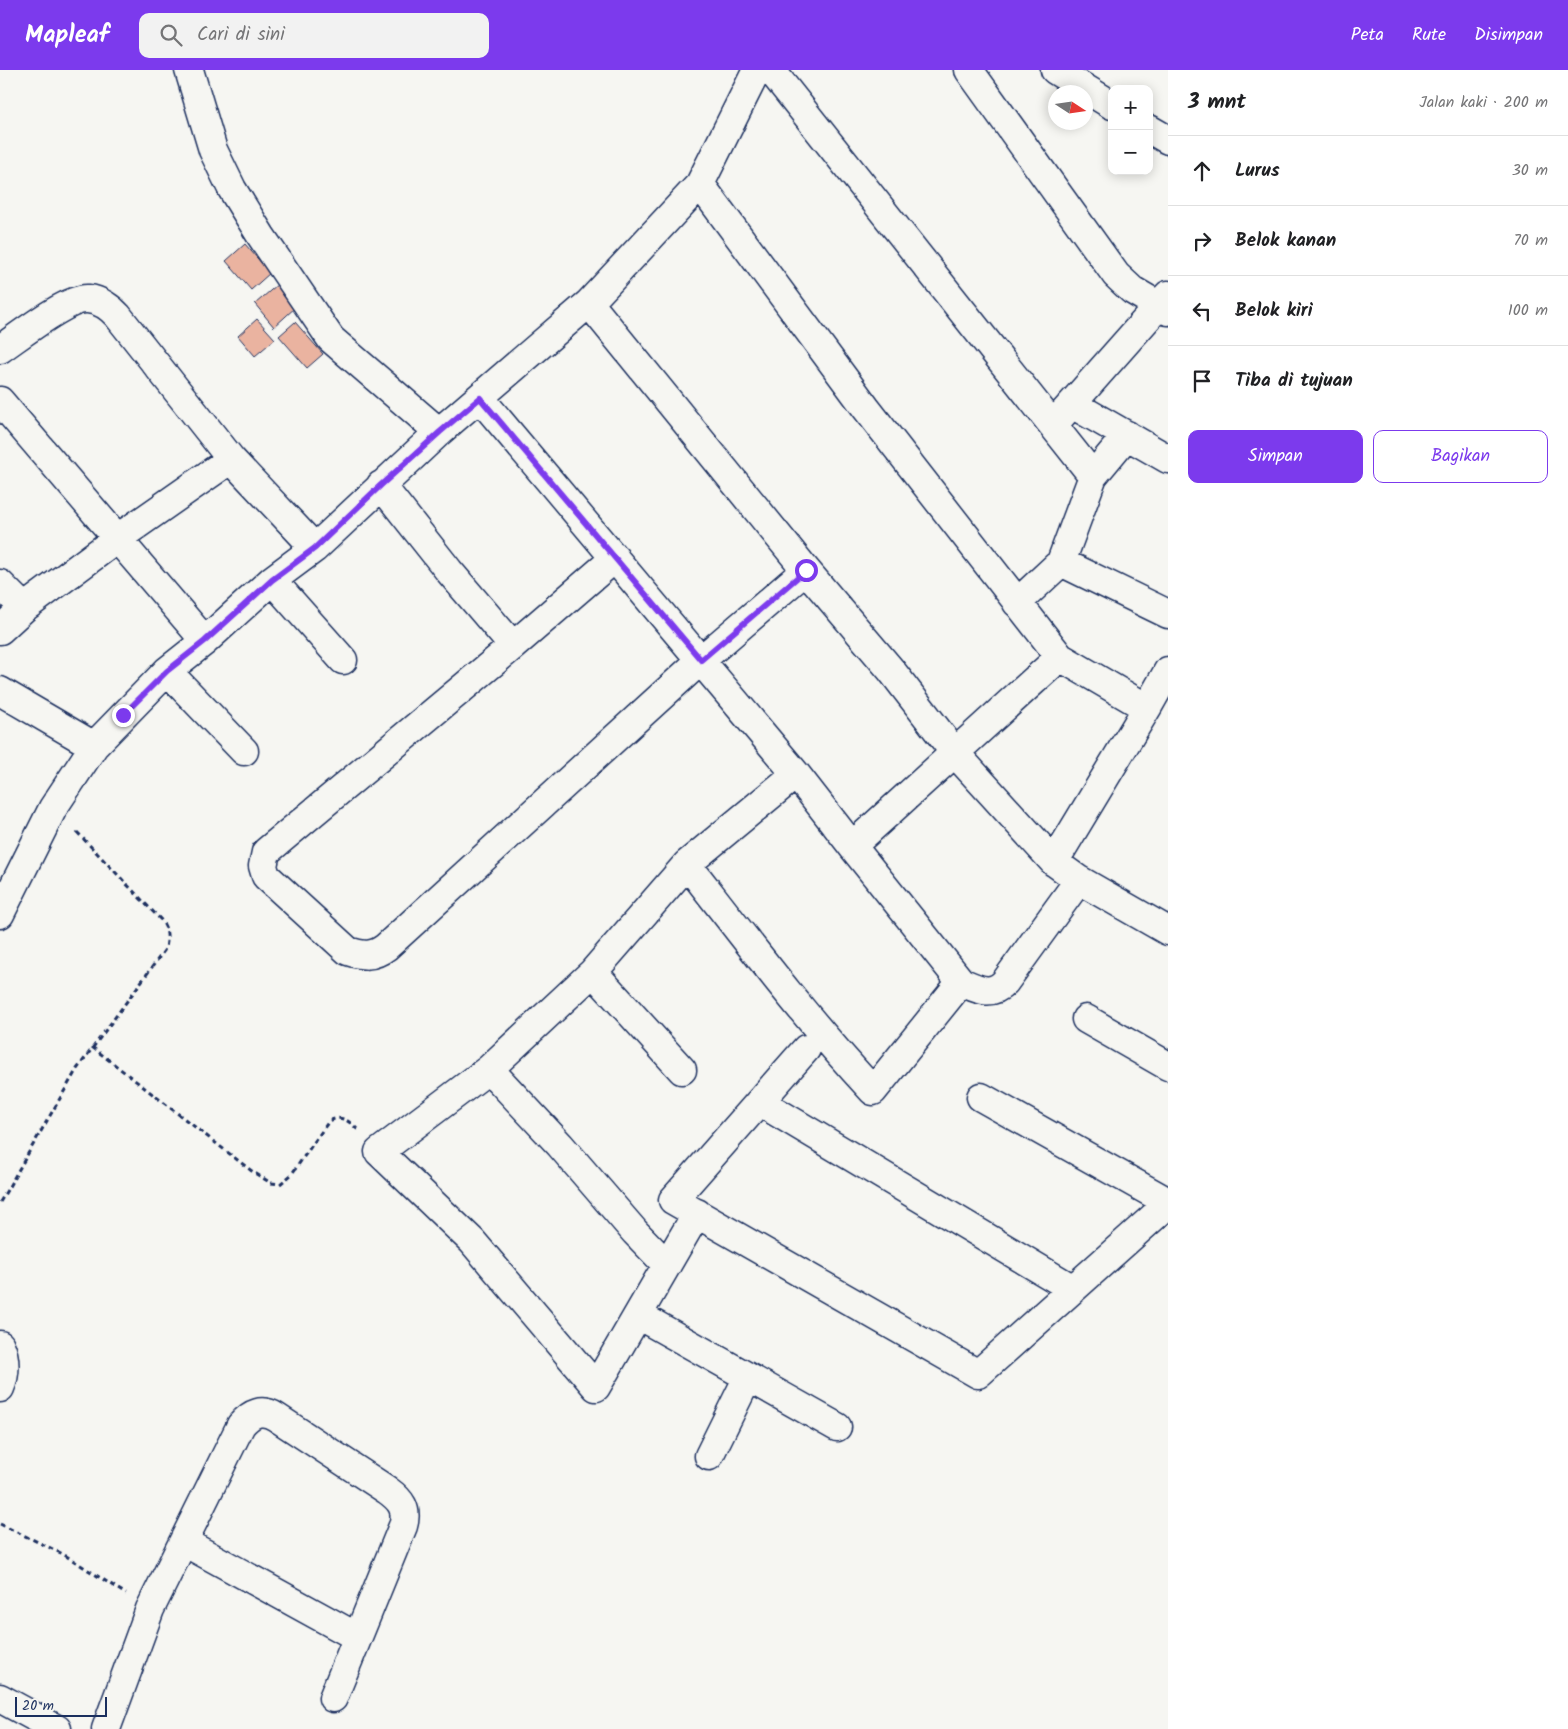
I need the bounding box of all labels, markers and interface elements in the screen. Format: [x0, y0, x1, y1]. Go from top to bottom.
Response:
search box [139, 13, 489, 58]
text: Mapleaf [25, 16, 109, 55]
text: Cari di sini [197, 20, 285, 50]
icon: search [157, 21, 185, 49]
text: Peta [1351, 21, 1384, 50]
text: Rute [1412, 21, 1446, 50]
text: Disimpan [1474, 21, 1543, 50]
north arrow [1048, 85, 1093, 130]
map controls [1108, 85, 1153, 175]
button: + [1108, 85, 1153, 130]
text: 3 mnt [1188, 86, 1246, 119]
text: Jalan kaki · 200 m [1419, 90, 1548, 115]
button: − [1108, 130, 1153, 175]
text: Lurus [1235, 156, 1280, 186]
icon: ahead [1188, 157, 1216, 185]
text: 30 m [1512, 158, 1548, 183]
text: Belok kanan [1235, 226, 1336, 256]
icon: right [1188, 227, 1216, 255]
text: 70 m [1513, 228, 1548, 253]
text: Belok kiri [1235, 296, 1313, 326]
icon: left [1188, 297, 1216, 325]
text: 100 m [1508, 298, 1548, 323]
text: Tiba di tujuan [1235, 366, 1353, 396]
icon: arrive [1188, 367, 1216, 395]
button: Simpan [1188, 430, 1363, 483]
button: Bagikan [1373, 430, 1548, 483]
route start [795, 559, 818, 582]
route end [112, 704, 135, 727]
scale bar [15, 1694, 108, 1717]
text: 20 m [22, 1695, 54, 1717]

